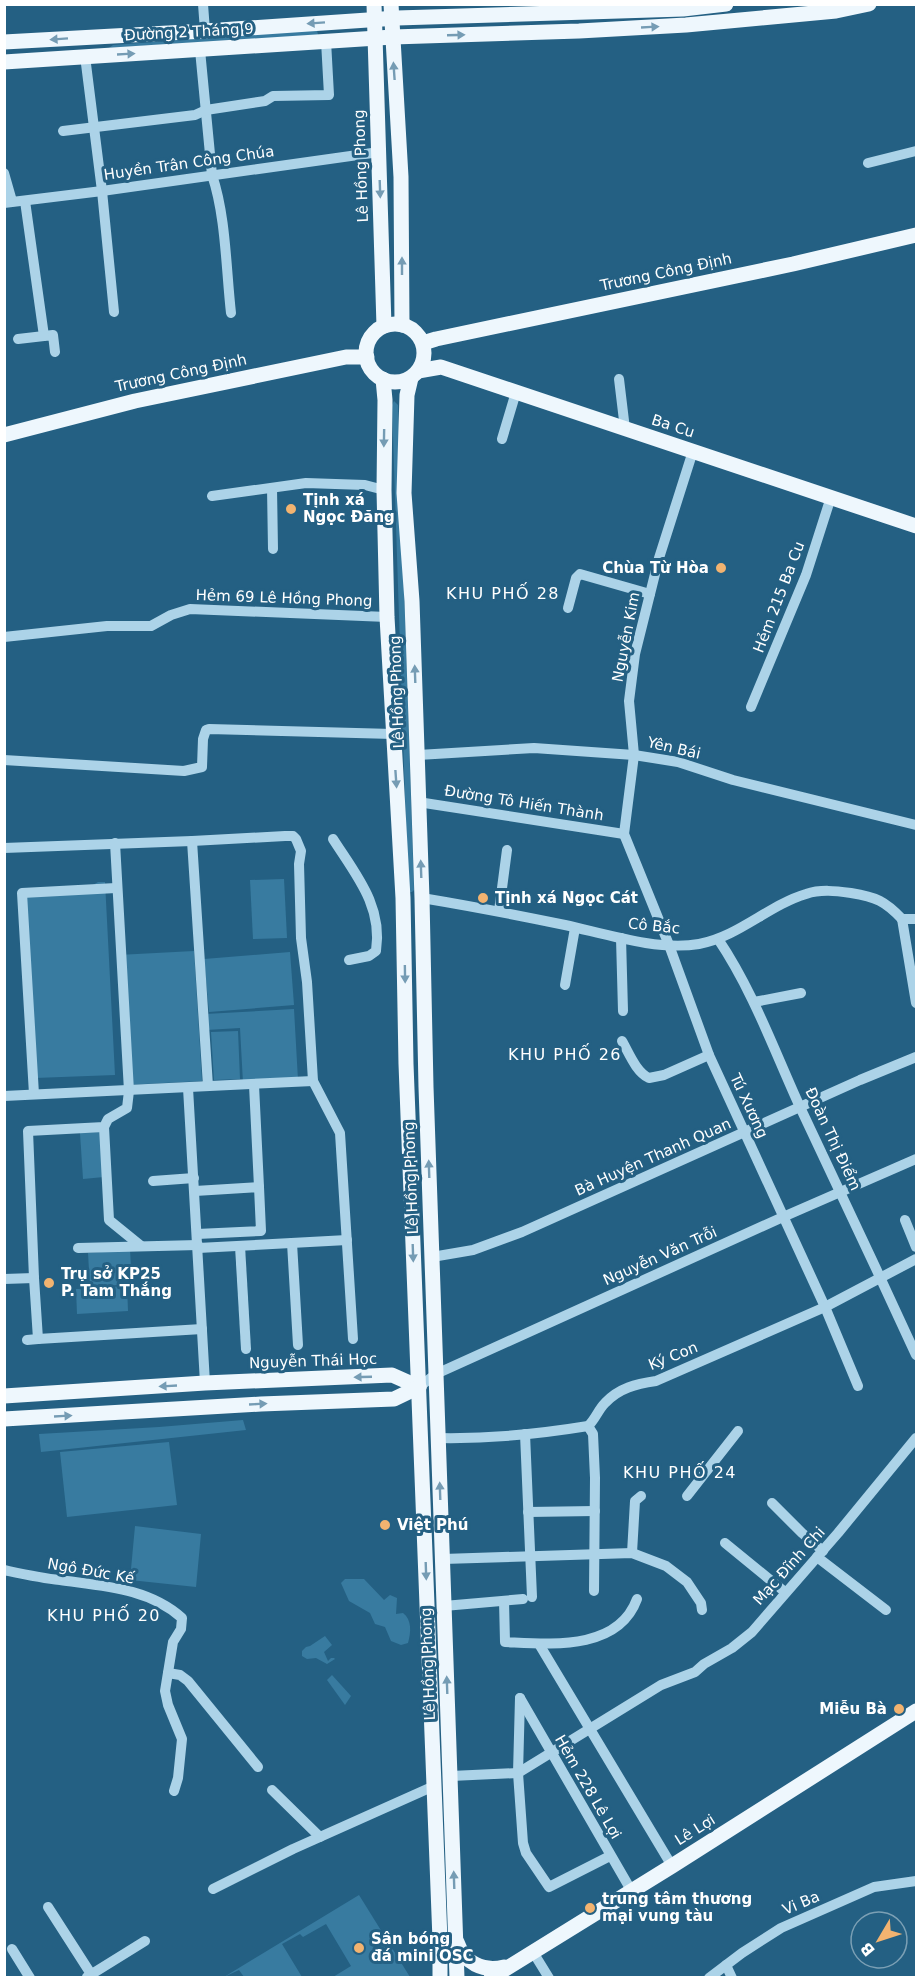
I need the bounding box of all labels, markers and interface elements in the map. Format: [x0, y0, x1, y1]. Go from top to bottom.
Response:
one-way arrow [307, 18, 326, 28]
street label: Đường 2 Tháng 9 [124, 20, 254, 44]
one-way arrow [641, 23, 660, 32]
one-way arrow [446, 30, 465, 40]
one-way arrow [49, 34, 68, 43]
one-way arrow [116, 50, 135, 59]
one-way arrow [390, 62, 399, 81]
street label: Lê Hồng Phong [350, 109, 372, 223]
street label: Huyền Trân Công Chúa [103, 142, 275, 184]
one-way arrow [375, 179, 385, 198]
street label: Trương Công Định [598, 249, 733, 295]
one-way arrow [397, 257, 407, 276]
street label: Trương Công Định [113, 350, 248, 396]
street label: Ba Cu [649, 411, 697, 441]
one-way arrow [380, 428, 389, 447]
place label: Tịnh xá Ngọc Đăng [303, 491, 395, 526]
marker: Tịnh xá Ngọc Đăng [284, 502, 298, 516]
street label: Hẻm 215 Ba Cu [750, 539, 808, 655]
place label: Chùa Từ Hòa [602, 559, 709, 577]
marker: Chùa Từ Hòa [714, 561, 728, 575]
district label: KHU PHỐ 28 [446, 582, 560, 603]
street label: Hẻm 69 Lê Hồng Phong [195, 586, 373, 610]
street label: Nguyễn Kim [608, 590, 644, 684]
street label: Lê Hồng Phong [386, 635, 408, 749]
one-way arrow [410, 665, 419, 684]
street label: Yên Bái [645, 733, 702, 763]
one-way arrow [391, 770, 401, 789]
street label: Đường Tô Hiến Thành [443, 782, 605, 824]
one-way arrow [416, 860, 426, 879]
place label: Tịnh xá Ngọc Cát [495, 889, 638, 907]
marker: Tịnh xá Ngọc Cát [476, 891, 490, 905]
street label: Cô Bắc [627, 914, 681, 938]
one-way arrow [400, 965, 409, 984]
district label: KHU PHỐ 26 [508, 1043, 622, 1064]
street label: Tú Xương [726, 1070, 772, 1141]
street label: Đoàn Thị Điểm [801, 1085, 865, 1193]
street label: Bà Huyện Thanh Quan [572, 1114, 734, 1200]
street label: Lê Hồng Phong [400, 1121, 422, 1235]
one-way arrow [424, 1160, 433, 1179]
street label: Nguyễn Văn Trỗi [600, 1223, 720, 1289]
one-way arrow [409, 1243, 418, 1262]
place label: Trụ sở KP25 P. Tam Thắng [61, 1265, 172, 1300]
marker: Trụ sở KP25 P. Tam Thắng [42, 1276, 56, 1290]
street label: Ký Con [646, 1338, 700, 1374]
street label: Nguyễn Thái Học [249, 1350, 377, 1372]
one-way arrow [353, 1372, 372, 1381]
one-way arrow [158, 1381, 177, 1390]
one-way arrow [248, 1399, 267, 1409]
one-way arrow [53, 1411, 72, 1420]
district label: KHU PHỐ 24 [623, 1461, 737, 1482]
one-way arrow [436, 1481, 445, 1500]
place label: Việt Phú [397, 1516, 468, 1534]
marker: Việt Phú [378, 1518, 392, 1532]
street label: Mạc Đĩnh Chi [749, 1523, 829, 1609]
street label: Ngô Đức Kế [46, 1555, 137, 1588]
one-way arrow [421, 1562, 431, 1581]
district label: KHU PHỐ 20 [47, 1604, 161, 1625]
street label: Lê Hồng Phong [417, 1607, 439, 1721]
one-way arrow [443, 1676, 452, 1695]
place label: Miễu Bà [819, 1700, 887, 1718]
marker: Miễu Bà [892, 1702, 906, 1716]
street label: Hẻm 228 Lê Lợi [551, 1732, 625, 1842]
street label: Lê Lợi [672, 1811, 718, 1849]
one-way arrow [450, 1871, 459, 1890]
street label: Vi Ba [780, 1887, 822, 1919]
place label: trung tâm thương mại vung tàu [602, 1890, 752, 1925]
marker: trung tâm thương mại vung tàu [583, 1901, 597, 1915]
north arrow [849, 1910, 909, 1970]
place label: Sân bóng đá mini OSC [371, 1930, 473, 1965]
text: B [857, 1938, 879, 1960]
marker: Sân bóng đá mini OSC [352, 1941, 366, 1955]

